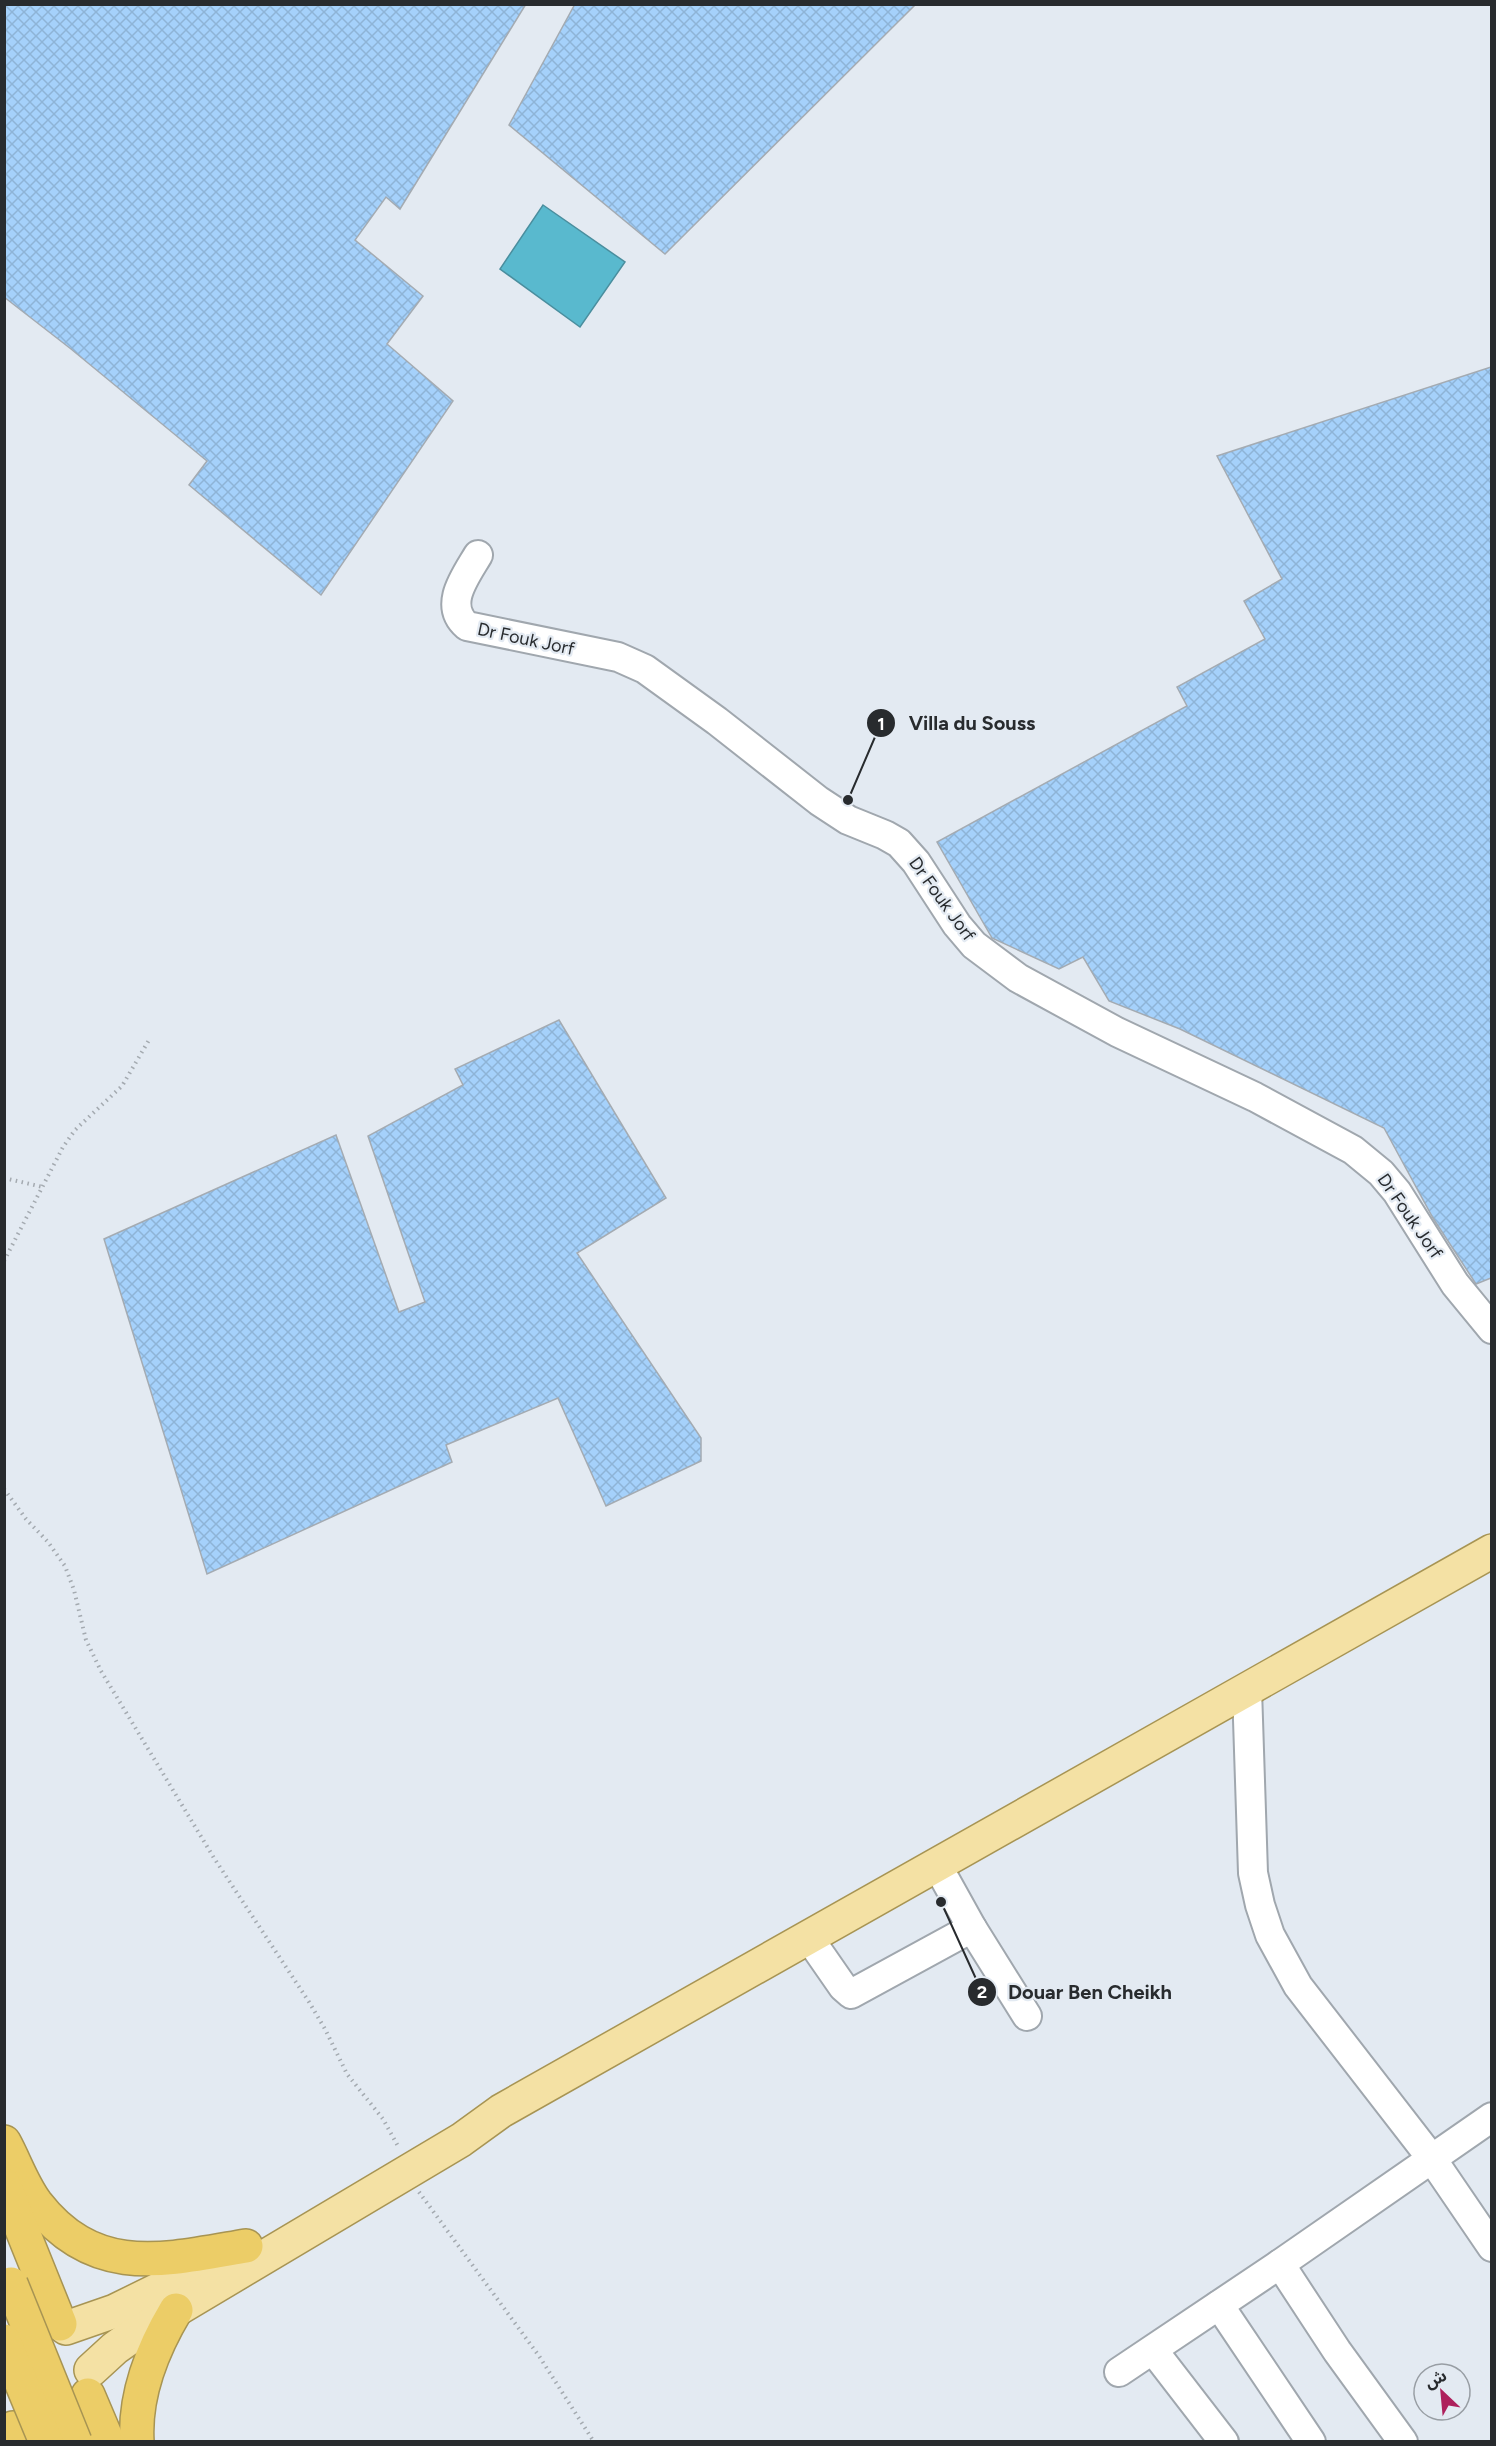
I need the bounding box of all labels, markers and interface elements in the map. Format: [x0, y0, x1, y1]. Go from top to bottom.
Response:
street label: Dr Fouk Jorf [475, 618, 577, 660]
callout: Villa du Souss [866, 704, 1047, 742]
text: Villa du Souss [909, 711, 1035, 735]
text: 1 [877, 713, 885, 735]
street label: Dr Fouk Jorf [904, 853, 980, 946]
street label: Dr Fouk Jorf [1373, 1169, 1448, 1263]
callout: Douar Ben Cheikh [967, 1973, 1184, 2011]
text: Douar Ben Cheikh [1008, 1980, 1172, 2004]
text: 2 [977, 1981, 987, 2003]
north arrow [1412, 2362, 1472, 2422]
text: ش [1422, 2366, 1450, 2392]

